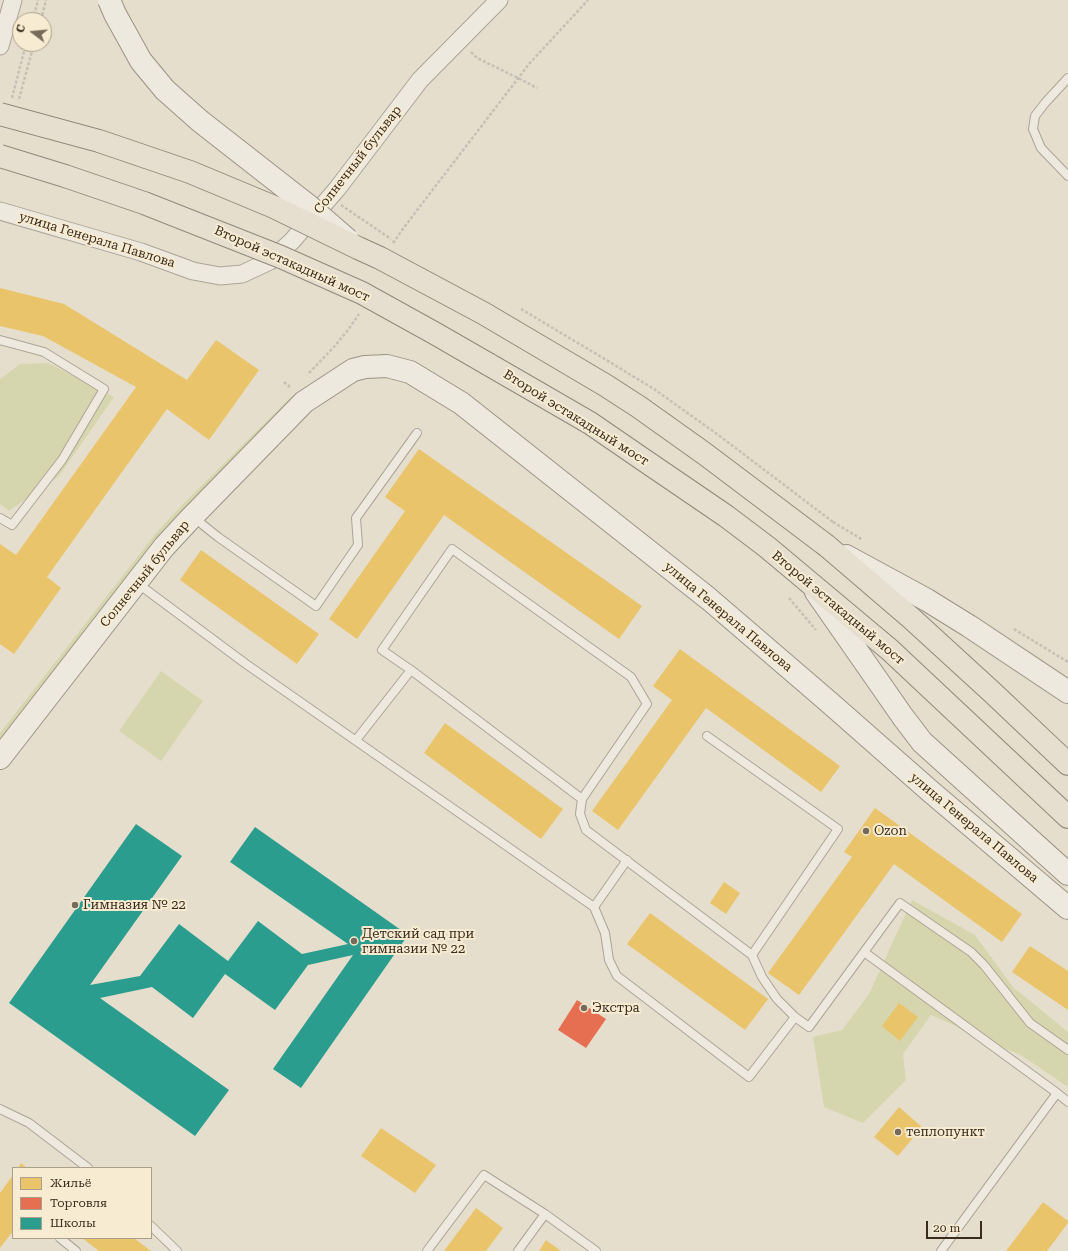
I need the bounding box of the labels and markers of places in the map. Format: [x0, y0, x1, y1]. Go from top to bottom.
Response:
place label: Ozon [874, 823, 907, 839]
marker: Ozon [861, 826, 871, 836]
place label: Гимназия № 22 [83, 897, 186, 913]
marker: Гимназия № 22 [70, 900, 80, 910]
place label: Детский сад при гимназии № 22 [362, 926, 474, 957]
marker: Детский сад при гимназии № 22 [349, 936, 359, 946]
place label: Экстра [592, 1000, 640, 1016]
marker: Экстра [579, 1003, 589, 1013]
place label: теплопункт [906, 1124, 985, 1140]
marker: теплопункт [893, 1127, 903, 1137]

